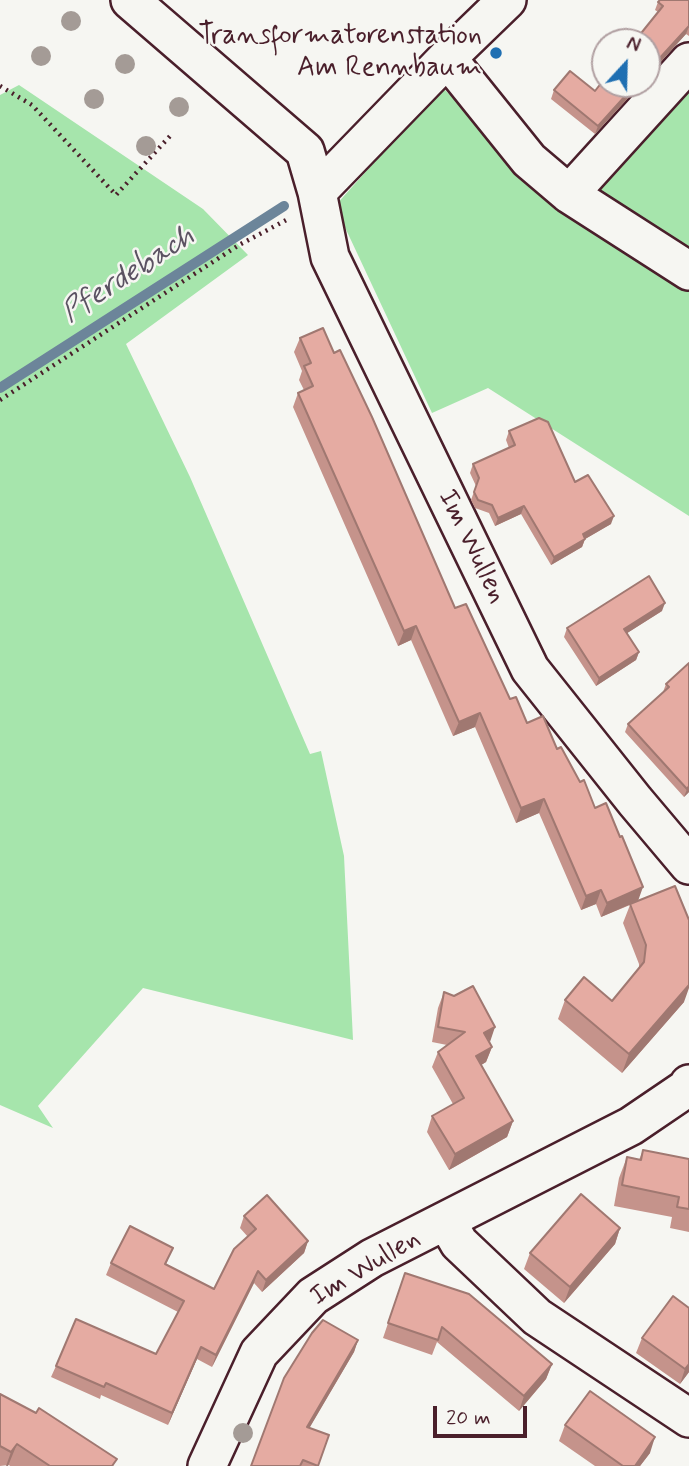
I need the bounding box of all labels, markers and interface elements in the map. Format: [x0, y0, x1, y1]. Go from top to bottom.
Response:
place label: Transformatorenstation Am Rennbaum [198, 20, 482, 86]
north arrow [591, 28, 661, 98]
text: N [623, 31, 644, 59]
marker: Transformatorenstation Am Rennbaum [488, 45, 504, 61]
water label: Pferdebach [56, 220, 202, 332]
street label: Im Wullen [429, 485, 513, 609]
street label: Im Wullen [305, 1223, 427, 1315]
scale bar [437, 1392, 532, 1436]
text: 20 m [446, 1404, 491, 1432]

